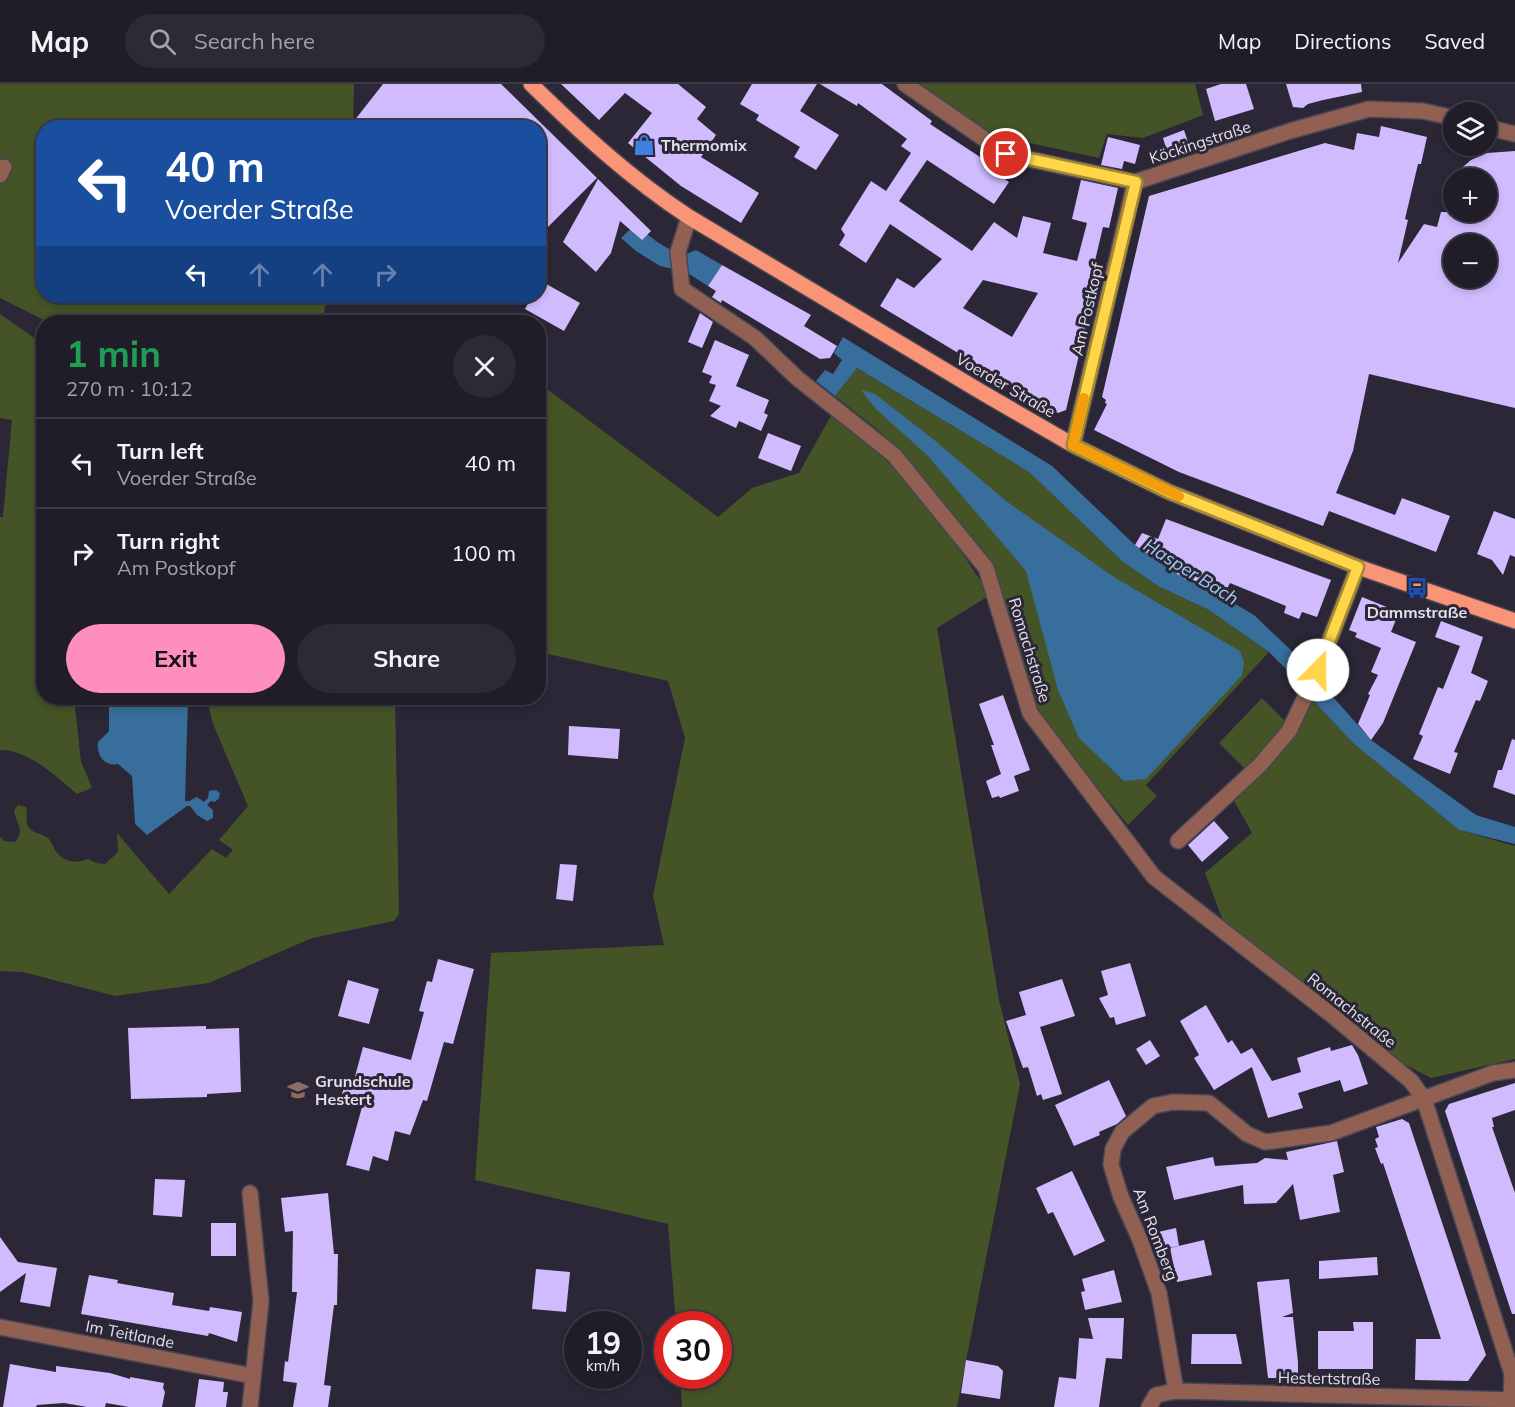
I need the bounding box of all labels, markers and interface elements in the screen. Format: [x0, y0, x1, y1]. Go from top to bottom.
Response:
search box [125, 14, 545, 68]
text: Map [30, 24, 89, 59]
icon: search [146, 25, 179, 58]
text: Search here [194, 27, 315, 55]
text: Map [1218, 28, 1261, 54]
text: Directions [1294, 28, 1391, 54]
text: Saved [1424, 28, 1485, 54]
map controls [1443, 102, 1497, 288]
button: layers [1443, 102, 1497, 156]
street label: Köckingstraße [1147, 116, 1253, 168]
pin [980, 128, 1031, 179]
shop icon: Thermomix [632, 133, 656, 157]
place label: Thermomix [661, 135, 747, 155]
icon: arrive [989, 137, 1022, 170]
text: 40 m [165, 140, 265, 193]
icon: left [66, 144, 144, 222]
button: + [1443, 168, 1497, 222]
text: Voerder Straße [165, 192, 354, 226]
button: − [1443, 234, 1497, 288]
icon: left [180, 258, 213, 291]
icon: ahead [243, 258, 276, 291]
icon: ahead [306, 258, 339, 291]
icon: right [369, 258, 402, 291]
street label: Am Postkopf [1067, 260, 1108, 357]
text: 1 min [66, 331, 161, 376]
button: close [453, 335, 516, 398]
street label: Voerder Straße [953, 348, 1059, 422]
text: 270 m · 10:12 [66, 376, 192, 401]
text: Turn left [117, 437, 204, 465]
icon: left [66, 447, 99, 480]
text: 40 m [465, 449, 516, 477]
text: Voerder Straße [117, 465, 257, 490]
text: Turn right [117, 527, 220, 555]
water label: Hasper Bach [1139, 533, 1243, 610]
icon: right [66, 537, 99, 570]
text: 100 m [451, 539, 516, 567]
text: Am Postkopf [117, 555, 235, 580]
bus stop icon: Dammstraße [1405, 576, 1429, 600]
street label: Romachstraße [1005, 595, 1055, 705]
place label: Dammstraße [1367, 602, 1468, 622]
button: Exit [66, 624, 285, 693]
button: Share [297, 624, 516, 693]
position arrow [1286, 638, 1350, 702]
street label: Romachstraße [1304, 968, 1400, 1052]
place label: Grundschule Hestert [315, 1071, 411, 1109]
school or university icon: Grundschule Hestert [286, 1078, 310, 1102]
street label: Am Romberg [1129, 1185, 1183, 1283]
speed limit sign: 30 [654, 1311, 732, 1389]
street label: Im Teitlande [84, 1316, 176, 1352]
text: 19 [585, 1324, 621, 1362]
text: km/h [586, 1356, 620, 1375]
street label: Hestertstraße [1278, 1367, 1380, 1389]

